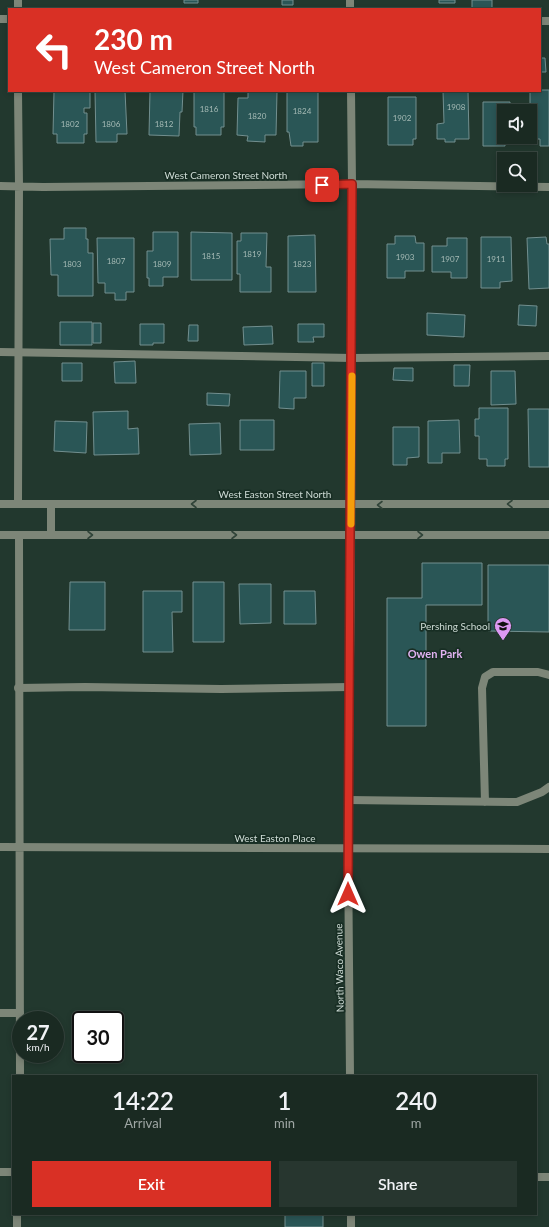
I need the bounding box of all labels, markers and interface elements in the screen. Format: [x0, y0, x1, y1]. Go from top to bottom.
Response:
text: 230 m [94, 22, 173, 56]
icon: left [28, 24, 80, 76]
text: West Cameron Street North [94, 56, 315, 78]
house number: 1908 [447, 102, 466, 112]
house number: 1816 [200, 104, 219, 114]
map controls [497, 104, 537, 192]
button: sound [497, 104, 537, 144]
house number: 1824 [293, 106, 312, 116]
house number: 1820 [248, 111, 267, 121]
house number: 1902 [393, 113, 412, 123]
house number: 1802 [61, 119, 80, 129]
house number: 1806 [102, 119, 121, 129]
house number: 1812 [155, 119, 174, 129]
button: search [497, 152, 537, 192]
pin [305, 168, 339, 202]
street label: West Cameron Street North [165, 169, 287, 181]
icon: arrive [311, 174, 333, 196]
house number: 1819 [243, 249, 262, 259]
house number: 1815 [202, 251, 221, 261]
house number: 1903 [396, 252, 415, 262]
house number: 1907 [441, 254, 460, 264]
house number: 1911 [487, 254, 506, 264]
house number: 1807 [107, 256, 126, 266]
house number: 1803 [63, 259, 82, 269]
house number: 1809 [153, 259, 172, 269]
house number: 1823 [293, 259, 312, 269]
street label: West Easton Street North [219, 488, 331, 500]
one-way arrow [191, 500, 197, 508]
one-way arrow [507, 500, 513, 508]
one-way arrow [377, 501, 383, 509]
one-way arrow [87, 531, 93, 539]
one-way arrow [231, 531, 237, 539]
one-way arrow [417, 531, 423, 539]
school or university icon: Pershing School [493, 616, 513, 641]
place label: Pershing School [420, 620, 490, 632]
district label: Owen Park [408, 647, 462, 660]
street label: West Easton Place [234, 832, 316, 844]
position arrow [327, 873, 369, 915]
street label: North Waco Avenue [332, 923, 346, 1013]
speed limit sign: 30 [72, 1011, 124, 1063]
text: 27 [26, 1020, 50, 1044]
text: km/h [26, 1041, 50, 1053]
text: 14:22 [112, 1086, 174, 1115]
text: 1 [278, 1086, 291, 1115]
text: 240 [395, 1086, 437, 1115]
text: Arrival [124, 1115, 162, 1131]
text: min [274, 1115, 295, 1131]
text: m [411, 1115, 421, 1131]
button: Exit [32, 1161, 271, 1207]
button: Share [279, 1161, 517, 1207]

